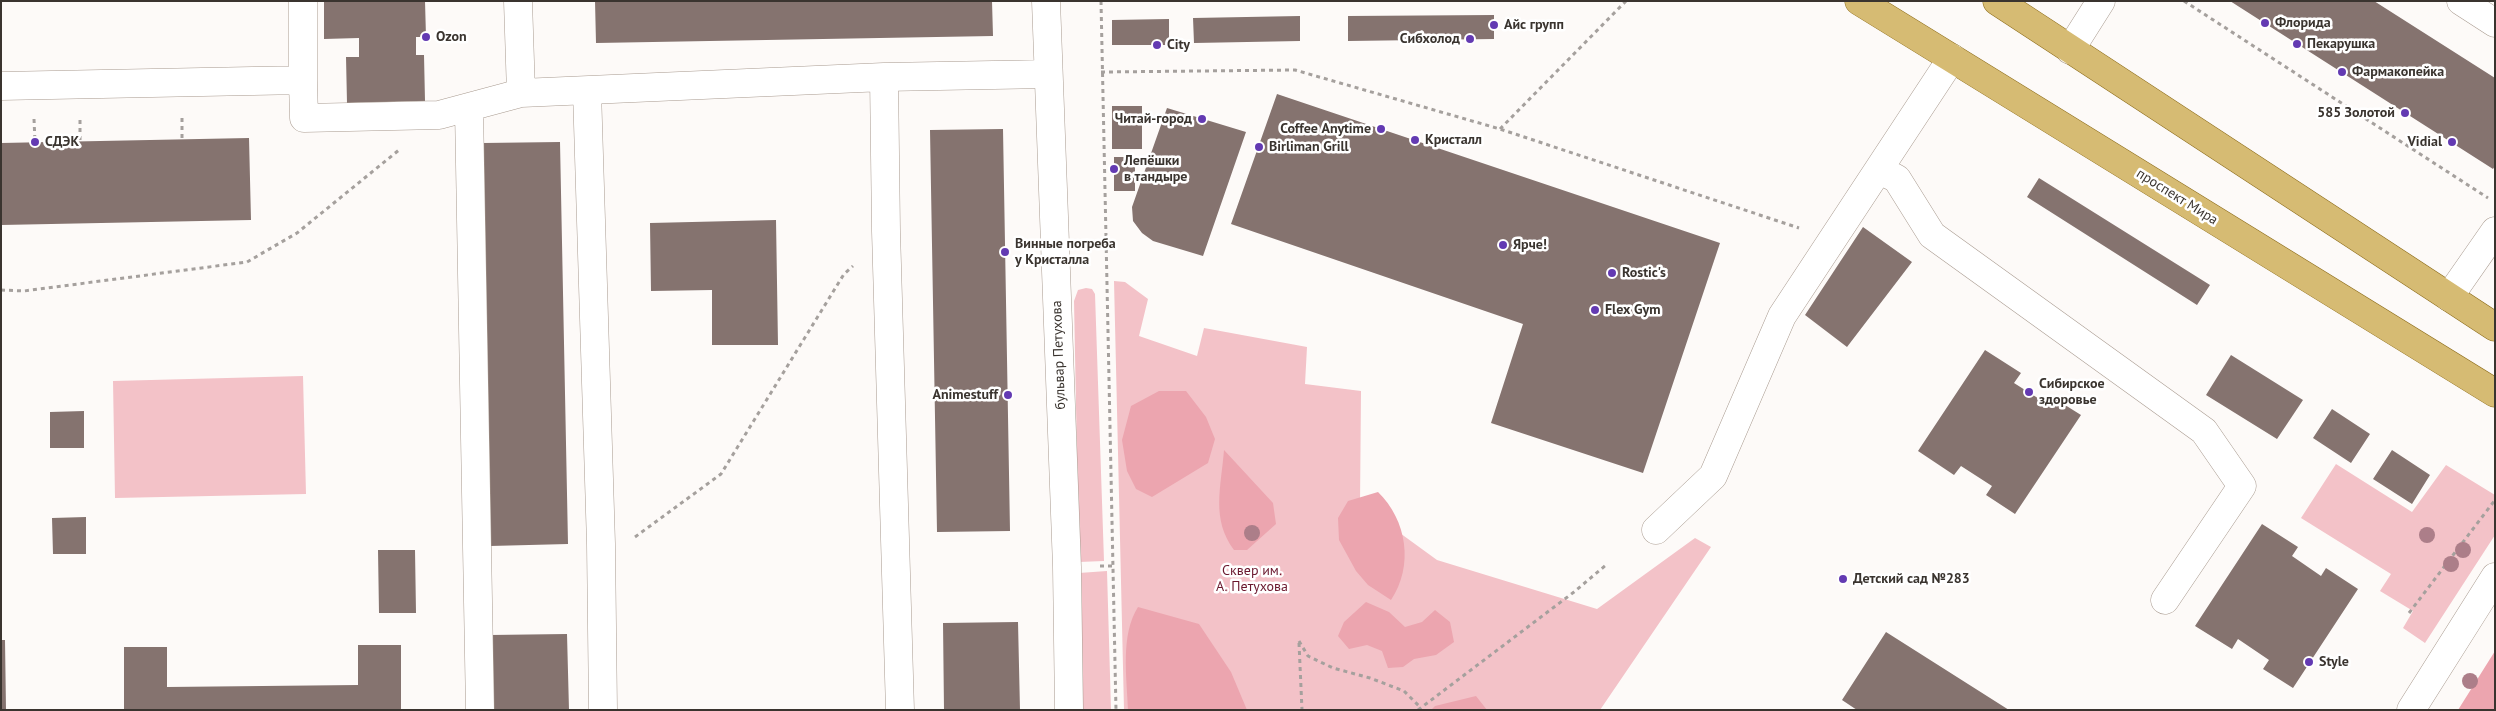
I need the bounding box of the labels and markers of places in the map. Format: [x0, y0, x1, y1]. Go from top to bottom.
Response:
place label: Флорида [2275, 15, 2331, 31]
place label: Айс групп [1504, 17, 1564, 33]
marker: Флорида [2259, 17, 2271, 29]
marker: Айс групп [1488, 19, 1500, 31]
place label: Ozon [436, 29, 467, 45]
marker: Ozon [420, 31, 432, 43]
place label: Сибхолод [1400, 31, 1460, 47]
marker: Сибхолод [1464, 33, 1476, 45]
place label: Пекарушка [2307, 36, 2375, 52]
place label: City [1167, 37, 1190, 53]
marker: Пекарушка [2291, 38, 2303, 50]
marker: City [1151, 39, 1163, 51]
place label: Фармакопейка [2352, 64, 2444, 80]
marker: Фармакопейка [2336, 66, 2348, 78]
place label: 585 Золотой [2317, 105, 2395, 121]
marker: 585 Золотой [2399, 107, 2411, 119]
place label: Читай-город [1115, 111, 1192, 127]
marker: Читай-город [1196, 113, 1208, 125]
place label: Coffee Anytime [1280, 121, 1371, 137]
marker: Coffee Anytime [1375, 123, 1387, 135]
place label: Кристалл [1425, 132, 1482, 148]
place label: СДЭК [45, 134, 79, 150]
marker: Кристалл [1409, 134, 1421, 146]
place label: Vidial [2407, 134, 2442, 150]
marker: СДЭК [29, 136, 41, 148]
marker: Vidial [2446, 136, 2458, 148]
place label: Birliman Grill [1269, 139, 1349, 155]
marker: Birliman Grill [1253, 141, 1265, 153]
place label: Лепёшки в тандыре [1124, 153, 1187, 186]
marker: Лепёшки в тандыре [1108, 163, 1120, 175]
place label: Винные погреба у Кристалла [1015, 236, 1116, 268]
place label: Ярче! [1513, 237, 1547, 253]
marker: Ярче! [1497, 239, 1509, 251]
marker: Винные погреба у Кристалла [999, 246, 1011, 258]
place label: Rostic's [1622, 265, 1666, 281]
marker: Rostic's [1606, 267, 1618, 279]
place label: Flex Gym [1605, 302, 1660, 318]
marker: Flex Gym [1589, 304, 1601, 316]
place label: Сибирское здоровье [2039, 376, 2105, 408]
marker: Сибирское здоровье [2023, 386, 2035, 398]
place label: Animestuff [932, 387, 998, 403]
marker: Animestuff [1002, 389, 1014, 401]
place label: Детский сад №283 [1853, 571, 1970, 587]
marker: Детский сад №283 [1837, 573, 1849, 585]
place label: Style [2319, 654, 2349, 670]
marker: Style [2303, 656, 2315, 668]

